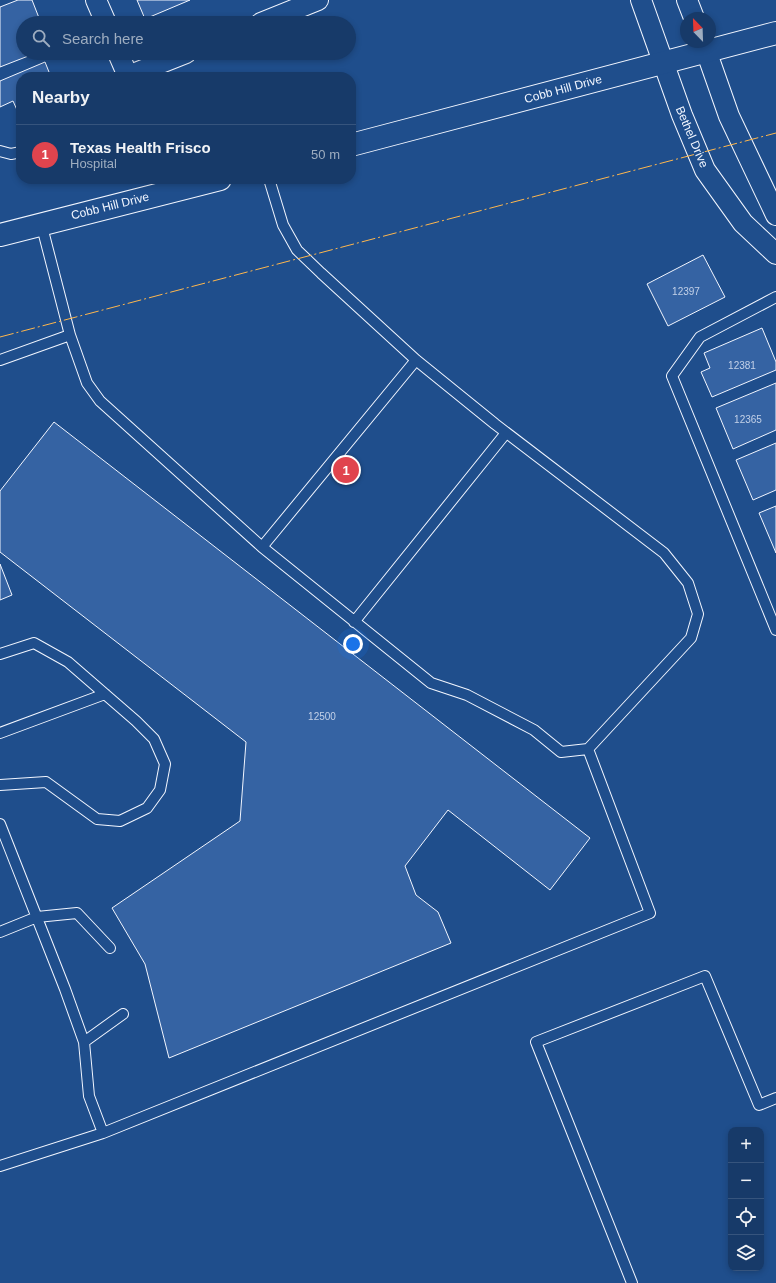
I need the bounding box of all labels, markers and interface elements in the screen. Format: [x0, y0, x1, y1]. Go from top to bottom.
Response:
north arrow [680, 12, 716, 48]
search box [16, 16, 356, 60]
icon: search [30, 27, 52, 49]
text: Search here [62, 30, 144, 47]
street label: Cobb Hill Drive [523, 72, 604, 106]
text: Nearby [32, 88, 90, 107]
street label: Bethel Drive [673, 104, 711, 170]
text: Texas Health Frisco [70, 139, 211, 156]
text: 1 [41, 147, 49, 162]
text: 50 m [311, 147, 340, 162]
text: Hospital [70, 156, 117, 171]
street label: Cobb Hill Drive [69, 189, 151, 222]
house number: 12397 [672, 286, 700, 297]
house number: 12381 [728, 360, 756, 371]
house number: 12365 [734, 414, 762, 425]
pin: 1 [333, 455, 359, 485]
your location [343, 634, 363, 654]
house number: 12500 [308, 711, 336, 722]
map controls [728, 1127, 764, 1271]
button: + [728, 1127, 764, 1163]
button: − [728, 1163, 764, 1199]
button: locate [728, 1199, 764, 1235]
button: layers [728, 1235, 764, 1271]

